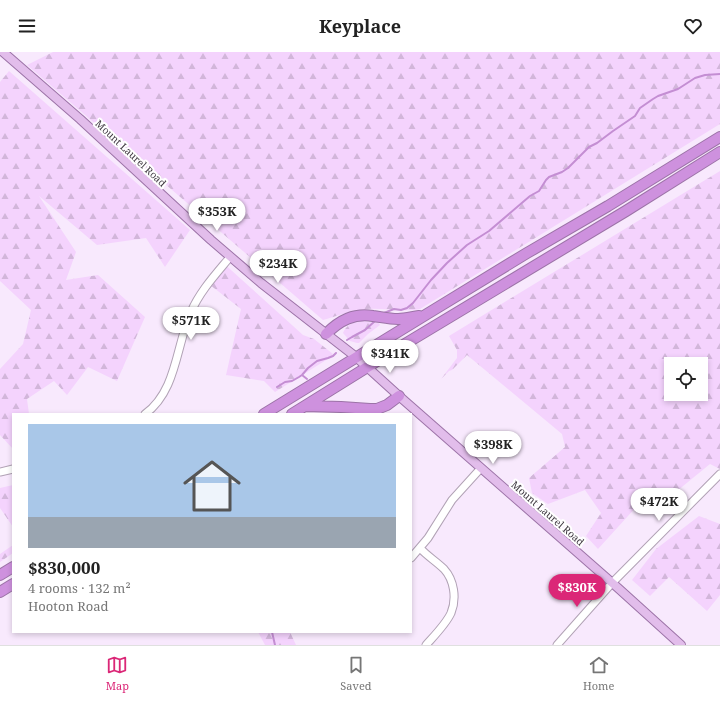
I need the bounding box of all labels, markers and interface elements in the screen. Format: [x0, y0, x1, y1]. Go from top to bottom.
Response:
text: Keyplace [319, 14, 401, 38]
icon: menu [16, 15, 38, 37]
icon: heart [682, 15, 704, 37]
street label: Mount Laurel Road [93, 116, 169, 190]
pin: $353K [189, 198, 245, 232]
text: $353K [198, 202, 236, 220]
pin: $234K [250, 250, 306, 284]
text: $234K [259, 254, 297, 272]
pin: $571K [163, 307, 219, 341]
text: $571K [172, 311, 210, 329]
pin: $341K [362, 340, 418, 374]
text: $341K [371, 344, 409, 362]
map controls [664, 357, 708, 401]
button: locate [664, 357, 708, 401]
pin: $398K [465, 431, 521, 465]
text: $398K [474, 435, 512, 453]
icon: home [176, 450, 248, 522]
street label: Mount Laurel Road [509, 477, 587, 549]
pin: $472K [631, 488, 687, 522]
text: $472K [640, 492, 678, 510]
text: $830,000 [28, 556, 100, 579]
pin: $830K [549, 574, 605, 608]
text: $830K [558, 578, 596, 596]
text: 4 rooms · 132 m² [28, 579, 131, 597]
text: Hooton Road [28, 597, 108, 615]
tab: Map [106, 654, 129, 693]
tab: Saved [340, 654, 372, 693]
tab: Home [583, 654, 614, 693]

